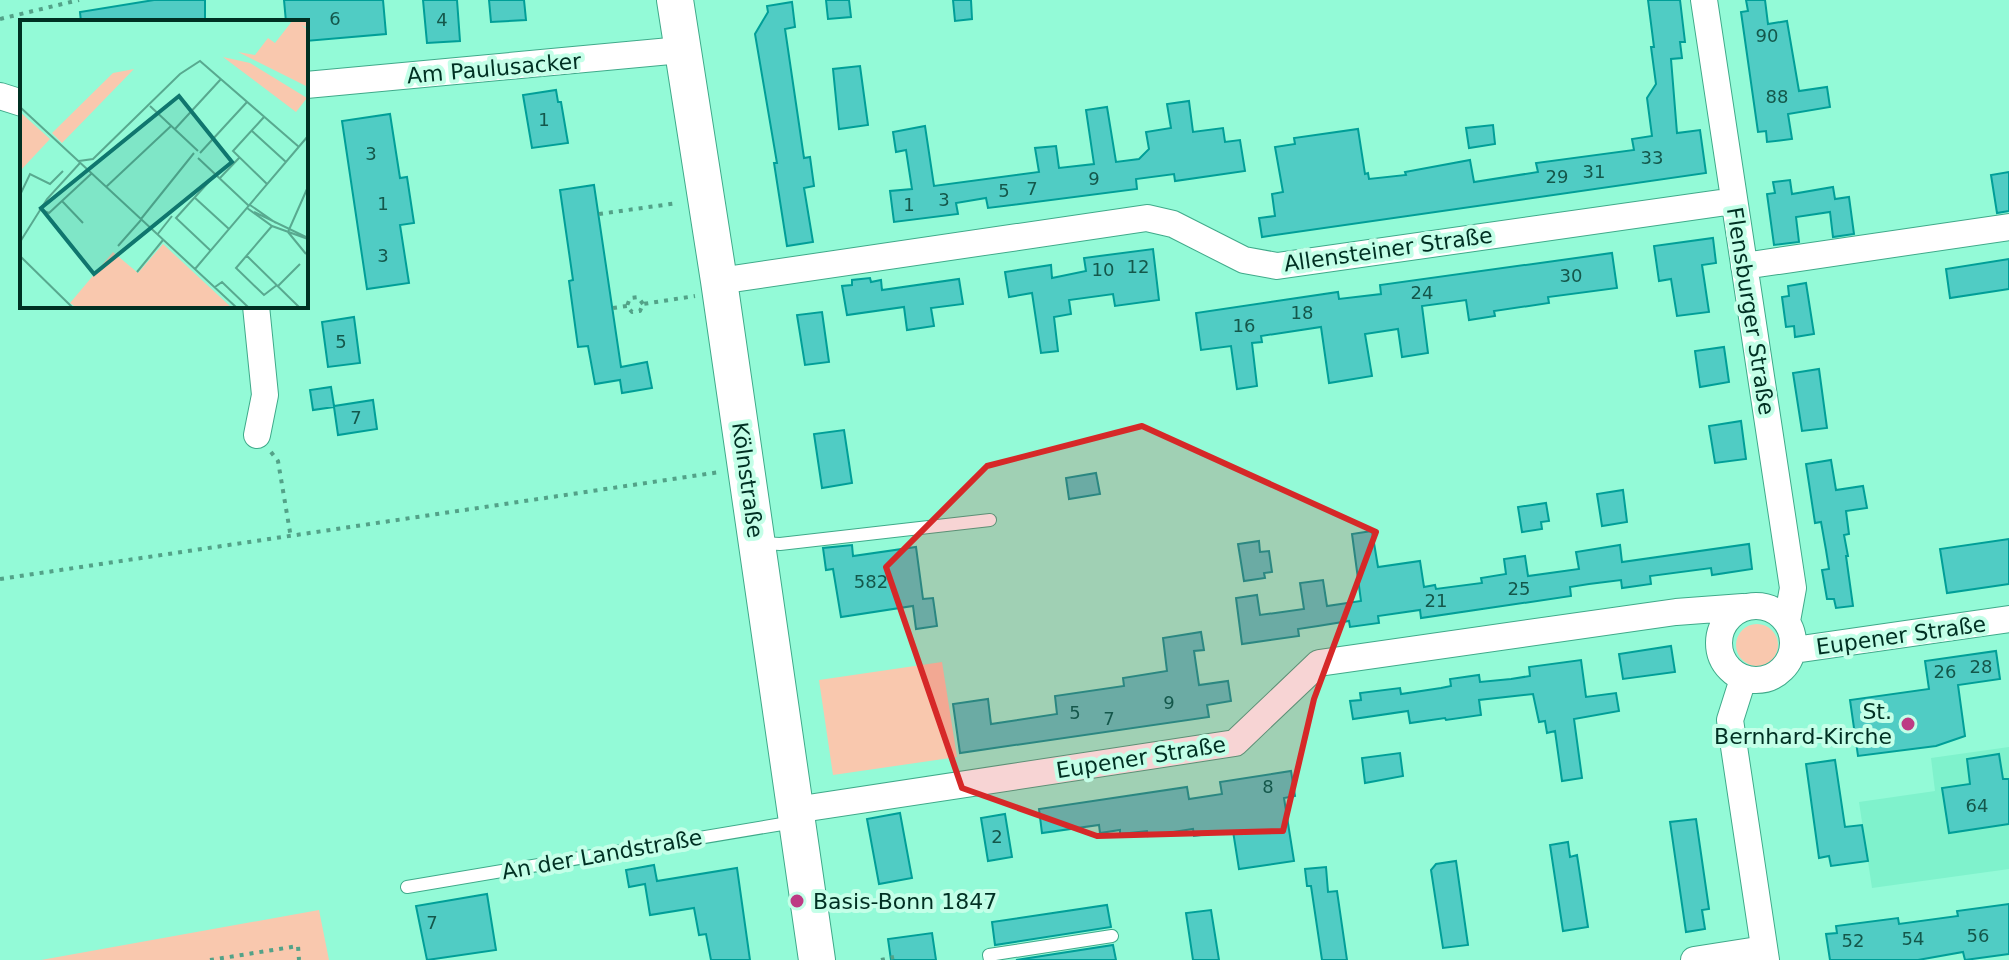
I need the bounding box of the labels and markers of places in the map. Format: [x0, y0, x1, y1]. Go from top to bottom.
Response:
place label: St. Bernhard-Kirche [1714, 699, 1892, 749]
marker: St. Bernhard-Kirche [1899, 715, 1917, 733]
place label: Basis-Bonn 1847 [813, 889, 997, 914]
marker: Basis-Bonn 1847 [788, 892, 806, 910]

